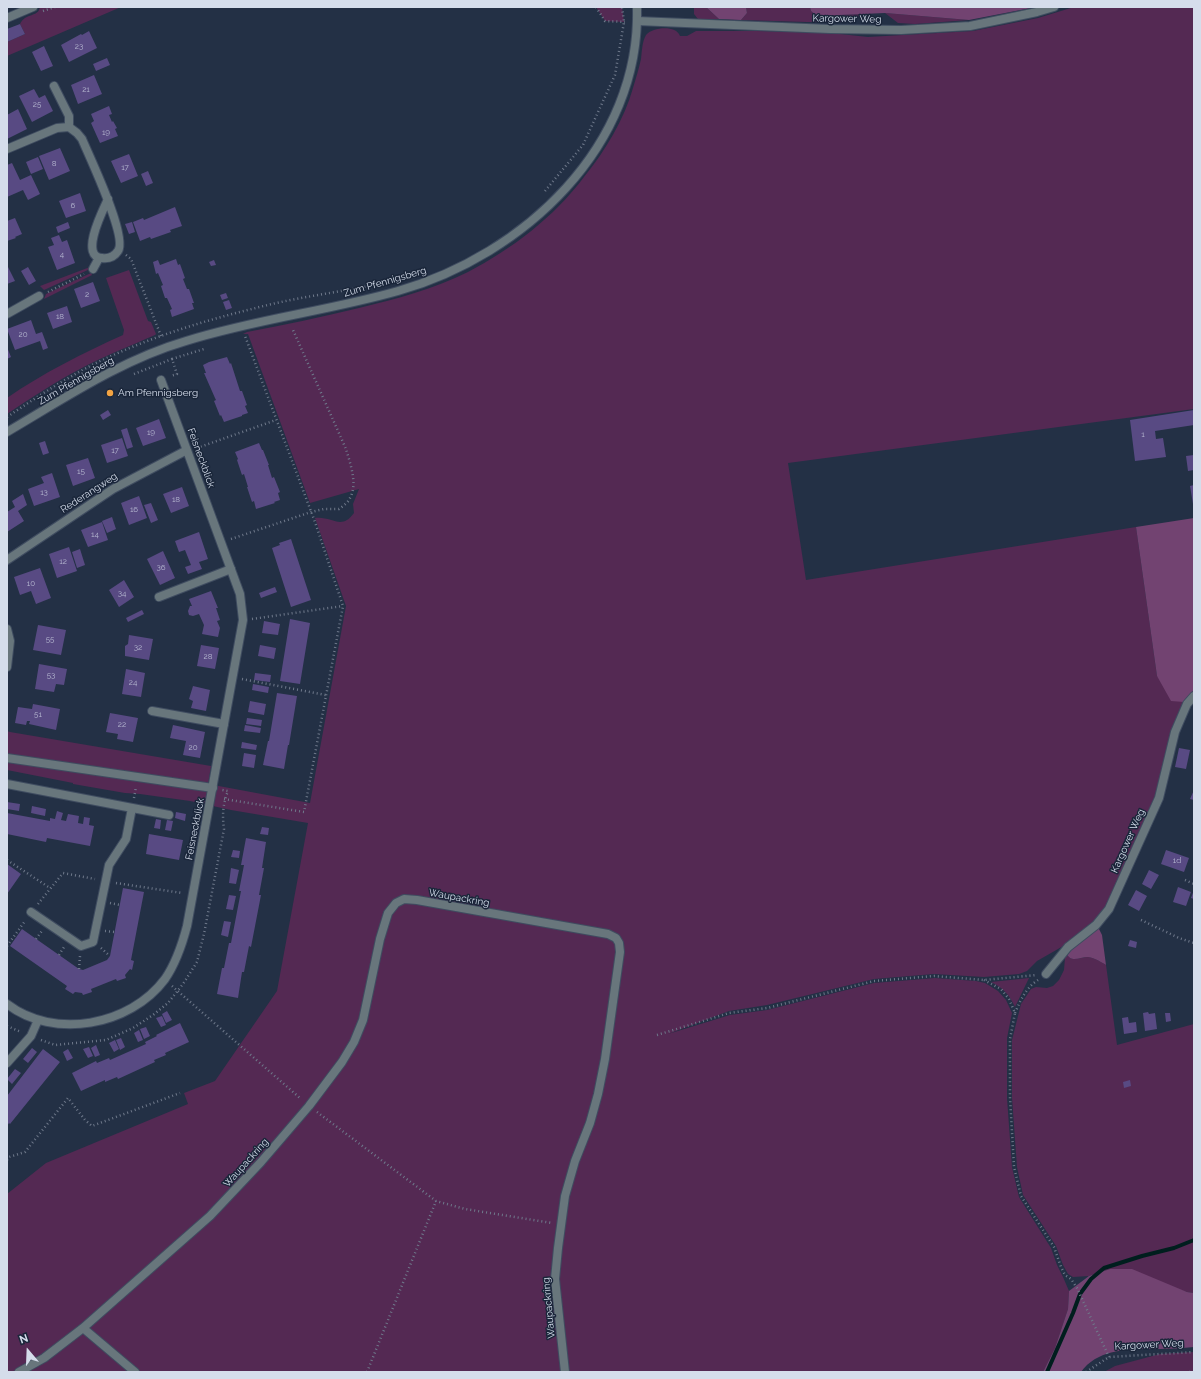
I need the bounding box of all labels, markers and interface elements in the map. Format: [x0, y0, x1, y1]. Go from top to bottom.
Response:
street label: Kargower Weg [812, 12, 882, 26]
house number: 23 [75, 42, 83, 52]
house number: 21 [82, 85, 90, 95]
house number: 25 [33, 100, 41, 110]
house number: 19 [102, 128, 110, 138]
house number: 8 [52, 159, 56, 169]
house number: 17 [121, 163, 129, 173]
house number: 6 [71, 201, 75, 211]
house number: 4 [60, 250, 64, 260]
street label: Zum Pfennigsberg [342, 264, 428, 300]
house number: 2 [85, 290, 89, 300]
house number: 18 [56, 312, 64, 322]
house number: 20 [18, 330, 28, 340]
street label: Zum Pfennigsberg [36, 354, 116, 408]
place label: Am Pfennigsberg [118, 387, 198, 399]
marker: Am Pfennigsberg [105, 388, 115, 398]
street label: Feisneckblick [185, 426, 217, 490]
house number: 19 [147, 428, 155, 438]
house number: 1 [1141, 430, 1145, 440]
house number: 17 [111, 446, 119, 456]
house number: 15 [77, 467, 85, 477]
street label: Rederangweg [58, 470, 120, 516]
house number: 13 [40, 488, 48, 498]
house number: 18 [172, 495, 180, 505]
house number: 16 [130, 505, 138, 515]
house number: 14 [91, 530, 99, 540]
house number: 12 [59, 557, 67, 567]
house number: 36 [156, 563, 166, 573]
house number: 10 [27, 579, 35, 589]
house number: 34 [118, 589, 126, 599]
house number: 55 [46, 635, 54, 645]
house number: 32 [134, 643, 142, 653]
house number: 28 [204, 652, 212, 662]
house number: 53 [47, 671, 55, 681]
house number: 24 [129, 678, 137, 688]
house number: 51 [34, 710, 42, 720]
house number: 22 [118, 720, 126, 730]
house number: 20 [188, 743, 198, 753]
street label: Feisneckblick [183, 797, 207, 861]
street label: Kargower Weg [1109, 807, 1147, 875]
house number: 1d [1173, 856, 1181, 866]
street label: Waupackring [428, 887, 490, 909]
street label: Waupackring [221, 1136, 271, 1190]
street label: Waupackring [540, 1277, 558, 1339]
north arrow [8, 1331, 48, 1371]
text: N [18, 1332, 30, 1347]
street label: Kargower Weg [1114, 1337, 1184, 1353]

